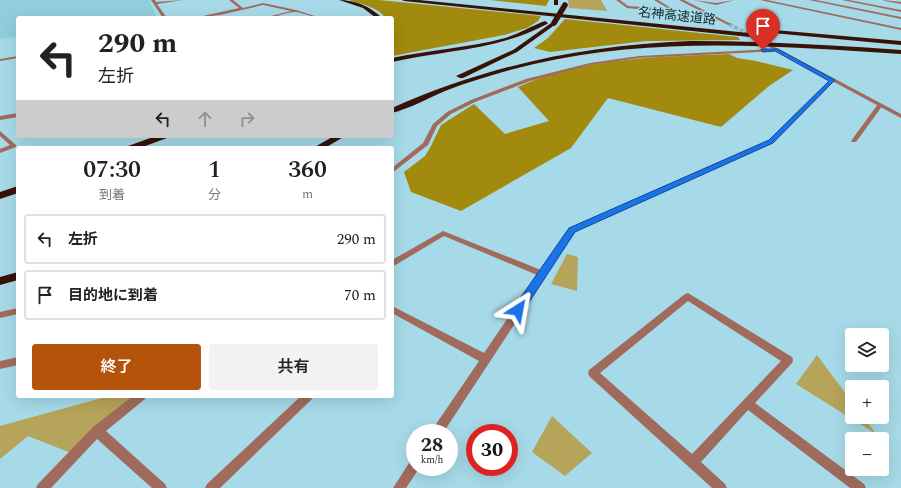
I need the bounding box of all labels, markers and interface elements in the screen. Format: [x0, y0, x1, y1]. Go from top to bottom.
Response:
street label: 名神高速道路 [637, 2, 717, 30]
pin [746, 9, 780, 50]
icon: arrive [752, 15, 774, 37]
text: 290 m [98, 22, 177, 65]
icon: left [32, 32, 84, 84]
text: 左折 [98, 63, 134, 90]
icon: left [152, 108, 174, 130]
icon: ahead [194, 108, 216, 130]
icon: right [236, 108, 258, 130]
text: 07:30 [83, 152, 141, 188]
text: 1 [208, 152, 221, 188]
text: 360 [288, 152, 327, 188]
text: m [302, 184, 313, 204]
text: 到着 [99, 185, 125, 205]
text: 分 [208, 185, 221, 205]
icon: left [34, 228, 56, 250]
text: 左折 [68, 228, 98, 251]
text: 290 m [337, 228, 376, 251]
icon: arrive [34, 284, 56, 306]
text: 目的地に到着 [68, 284, 158, 307]
text: 70 m [344, 284, 376, 307]
position arrow [497, 289, 539, 331]
map controls [845, 328, 889, 476]
button: layers [845, 328, 889, 372]
button: 終了 [32, 344, 201, 390]
button: 共有 [209, 344, 378, 390]
button: + [845, 380, 889, 424]
speed limit sign: 30 [466, 424, 518, 476]
text: 28 [421, 430, 443, 460]
button: − [845, 432, 889, 476]
text: km/h [421, 452, 443, 468]

